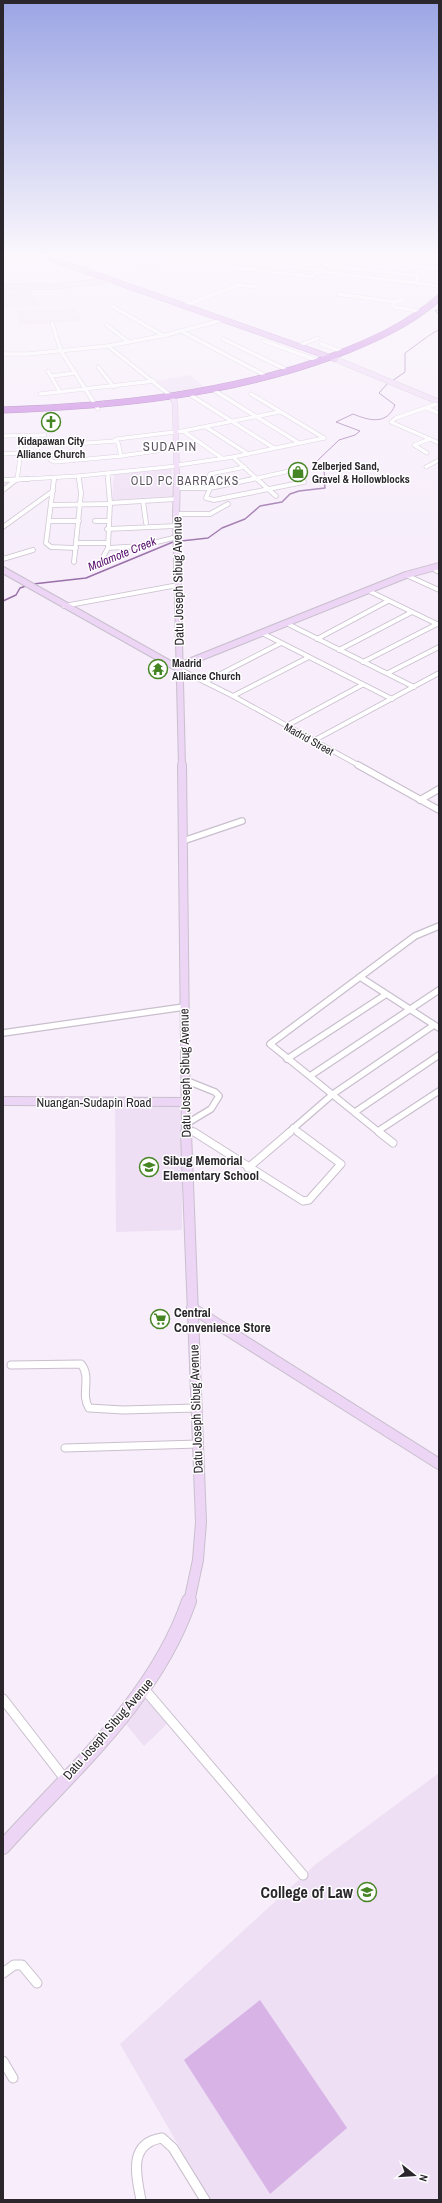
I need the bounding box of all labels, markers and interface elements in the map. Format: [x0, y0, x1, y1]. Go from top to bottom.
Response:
church icon: Kidapawan City Alliance Church [40, 411, 62, 433]
place label: Kidapawan City Alliance Church [17, 434, 85, 461]
district label: SUDAPIN [143, 438, 197, 455]
place label: Zelberjed Sand, Gravel & Hollowblocks [312, 459, 410, 486]
shop icon: Zelberjed Sand, Gravel & Hollowblocks [287, 461, 309, 483]
district label: OLD PC BARRACKS [131, 473, 239, 489]
street label: Datu Joseph Sibug Avenue [168, 516, 188, 646]
water label: Malamote Creek [86, 533, 159, 575]
place label: Madrid Alliance Church [172, 656, 241, 683]
temple icon: Madrid Alliance Church [147, 658, 169, 680]
street label: Madrid Street [282, 720, 337, 759]
street label: Datu Joseph Sibug Avenue [175, 1008, 195, 1138]
street label: Nuangan-Sudapin Road [37, 1094, 152, 1111]
place label: Sibug Memorial Elementary School [163, 1152, 259, 1184]
school or university icon: Sibug Memorial Elementary School [138, 1156, 160, 1178]
place label: Central Convenience Store [174, 1304, 271, 1336]
supermarket icon: Central Convenience Store [149, 1308, 171, 1330]
street label: Datu Joseph Sibug Avenue [185, 1344, 207, 1474]
street label: Datu Joseph Sibug Avenue [59, 1675, 157, 1783]
place label: College of Law [260, 1881, 354, 1903]
school or university icon: College of Law [356, 1881, 378, 1903]
north arrow [394, 2155, 434, 2195]
text: N [416, 2173, 431, 2183]

